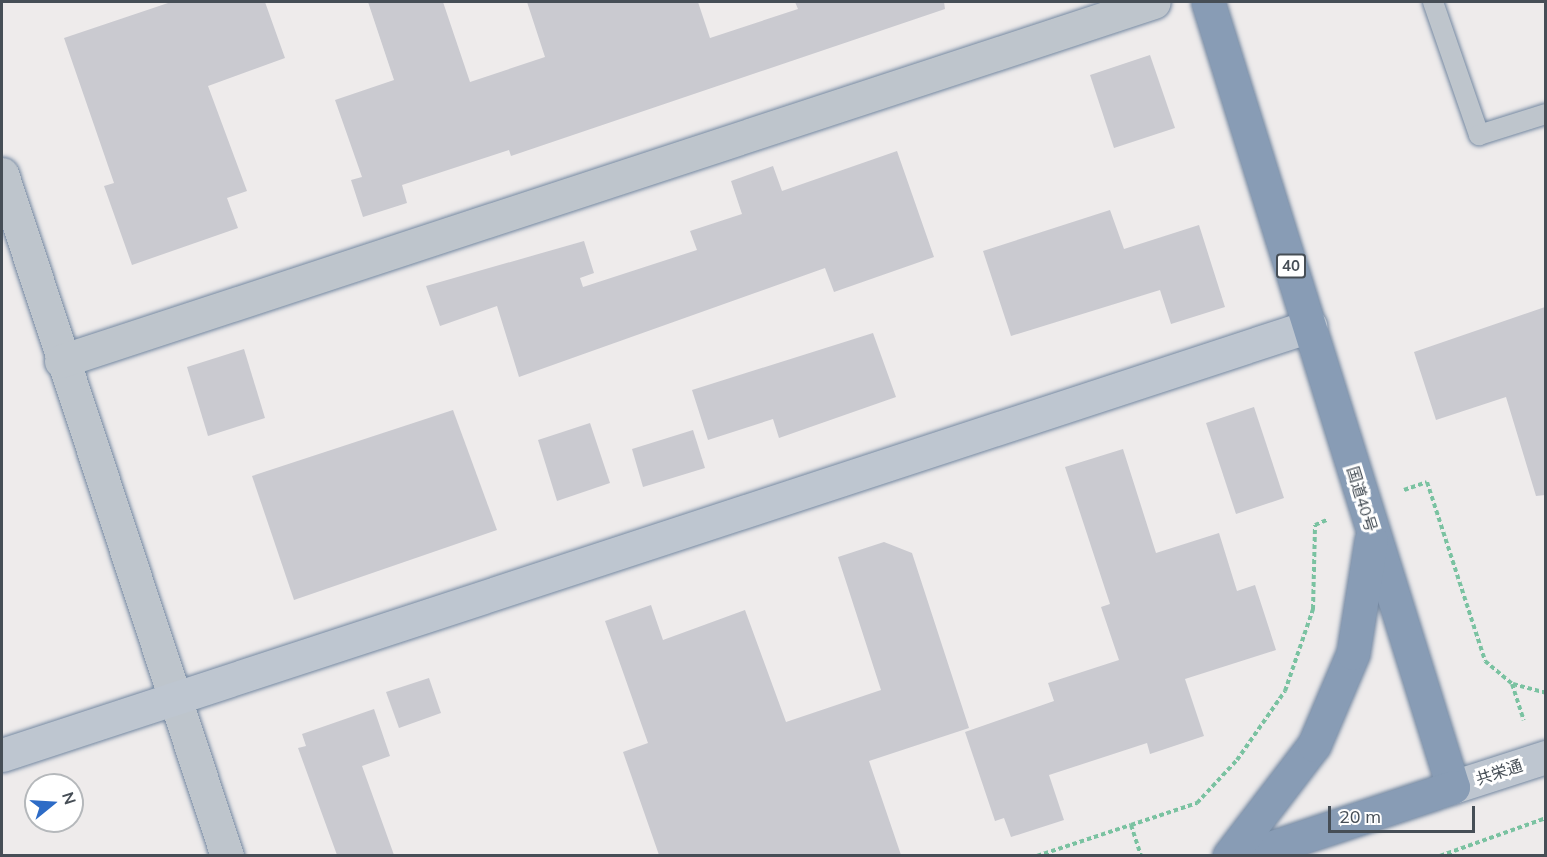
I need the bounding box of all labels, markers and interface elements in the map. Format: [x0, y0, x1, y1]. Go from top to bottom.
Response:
road number: 40 [1276, 254, 1306, 278]
street label: 国道40号 [1343, 464, 1381, 534]
street label: 共栄通 [1473, 755, 1525, 789]
north arrow [24, 773, 84, 833]
text: N [58, 789, 81, 807]
scale bar [1331, 794, 1478, 832]
text: 20 m [1339, 805, 1381, 828]

